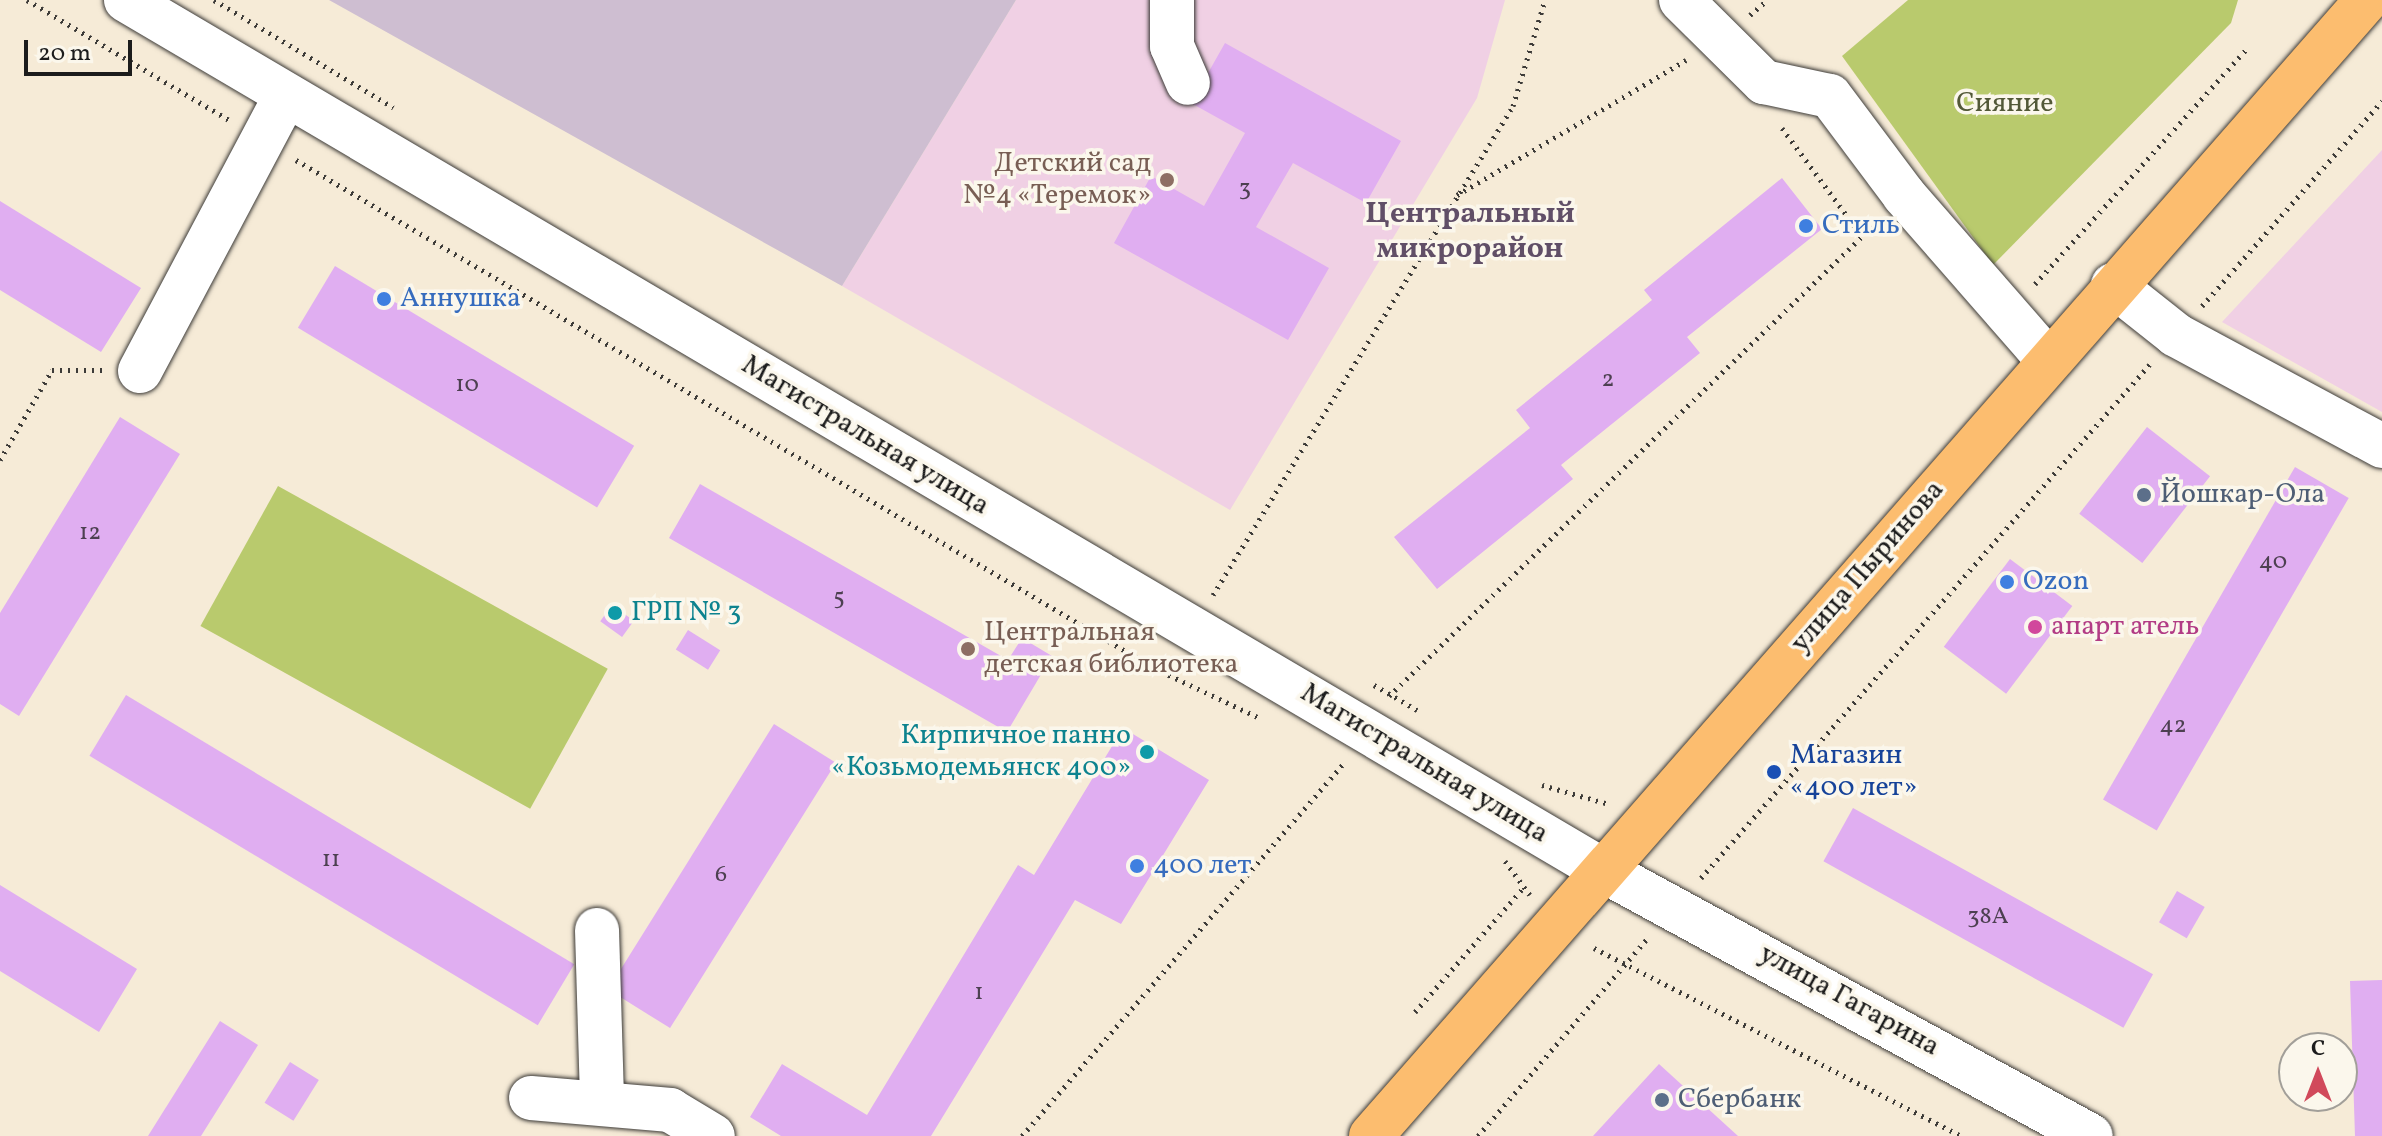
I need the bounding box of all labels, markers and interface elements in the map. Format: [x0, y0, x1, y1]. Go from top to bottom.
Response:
scale bar [28, 24, 136, 74]
text: 20 m [38, 37, 91, 71]
park label: Сияние [1956, 87, 2054, 121]
place label: Детский сад №4 «Теремок» [962, 147, 1151, 213]
marker: Детский сад №4 «Теремок» [1158, 171, 1176, 189]
house number: 3 [1239, 176, 1251, 204]
district label: Центральный микрорайон [1365, 196, 1575, 266]
place label: Стиль [1822, 209, 1900, 243]
marker: Стиль [1797, 217, 1815, 235]
place label: Аннушка [400, 282, 521, 316]
marker: Аннушка [375, 290, 393, 308]
street label: Магистральная улица [735, 348, 995, 524]
house number: 2 [1602, 367, 1614, 395]
house number: 10 [455, 372, 479, 400]
street label: улица Пыринова [1784, 474, 1952, 660]
place label: Йошкар-Ола [2160, 478, 2325, 512]
marker: Йошкар-Ола [2135, 486, 2153, 504]
house number: 12 [79, 520, 101, 548]
house number: 40 [2259, 549, 2287, 577]
place label: Ozon [2023, 565, 2089, 599]
marker: Ozon [1998, 573, 2016, 591]
house number: 5 [833, 585, 845, 613]
place label: ГРП № 3 [631, 596, 741, 630]
marker: ГРП № 3 [606, 604, 624, 622]
place label: апарт атель [2051, 610, 2199, 644]
place label: Центральная детская библиотека [984, 616, 1239, 682]
marker: апарт атель [2026, 618, 2044, 636]
marker: Центральная детская библиотека [959, 640, 977, 658]
street label: Магистральная улица [1294, 676, 1554, 852]
house number: 42 [2159, 713, 2187, 741]
place label: Кирпичное панно «Козьмодемьянск 400» [832, 719, 1131, 785]
place label: Магазин «400 лет» [1790, 739, 1917, 805]
marker: Кирпичное панно «Козьмодемьянск 400» [1138, 743, 1156, 761]
marker: Магазин «400 лет» [1765, 763, 1783, 781]
house number: 11 [322, 847, 340, 875]
place label: 400 лет [1153, 849, 1251, 883]
marker: 400 лет [1128, 857, 1146, 875]
house number: 6 [715, 862, 727, 890]
house number: 38А [1967, 904, 2009, 932]
street label: улица Гагарина [1753, 938, 1945, 1064]
house number: 1 [974, 980, 984, 1008]
north arrow [2278, 1032, 2358, 1112]
text: С [2311, 1034, 2325, 1065]
place label: Сбербанк [1678, 1083, 1801, 1117]
marker: Сбербанк [1653, 1091, 1671, 1109]

